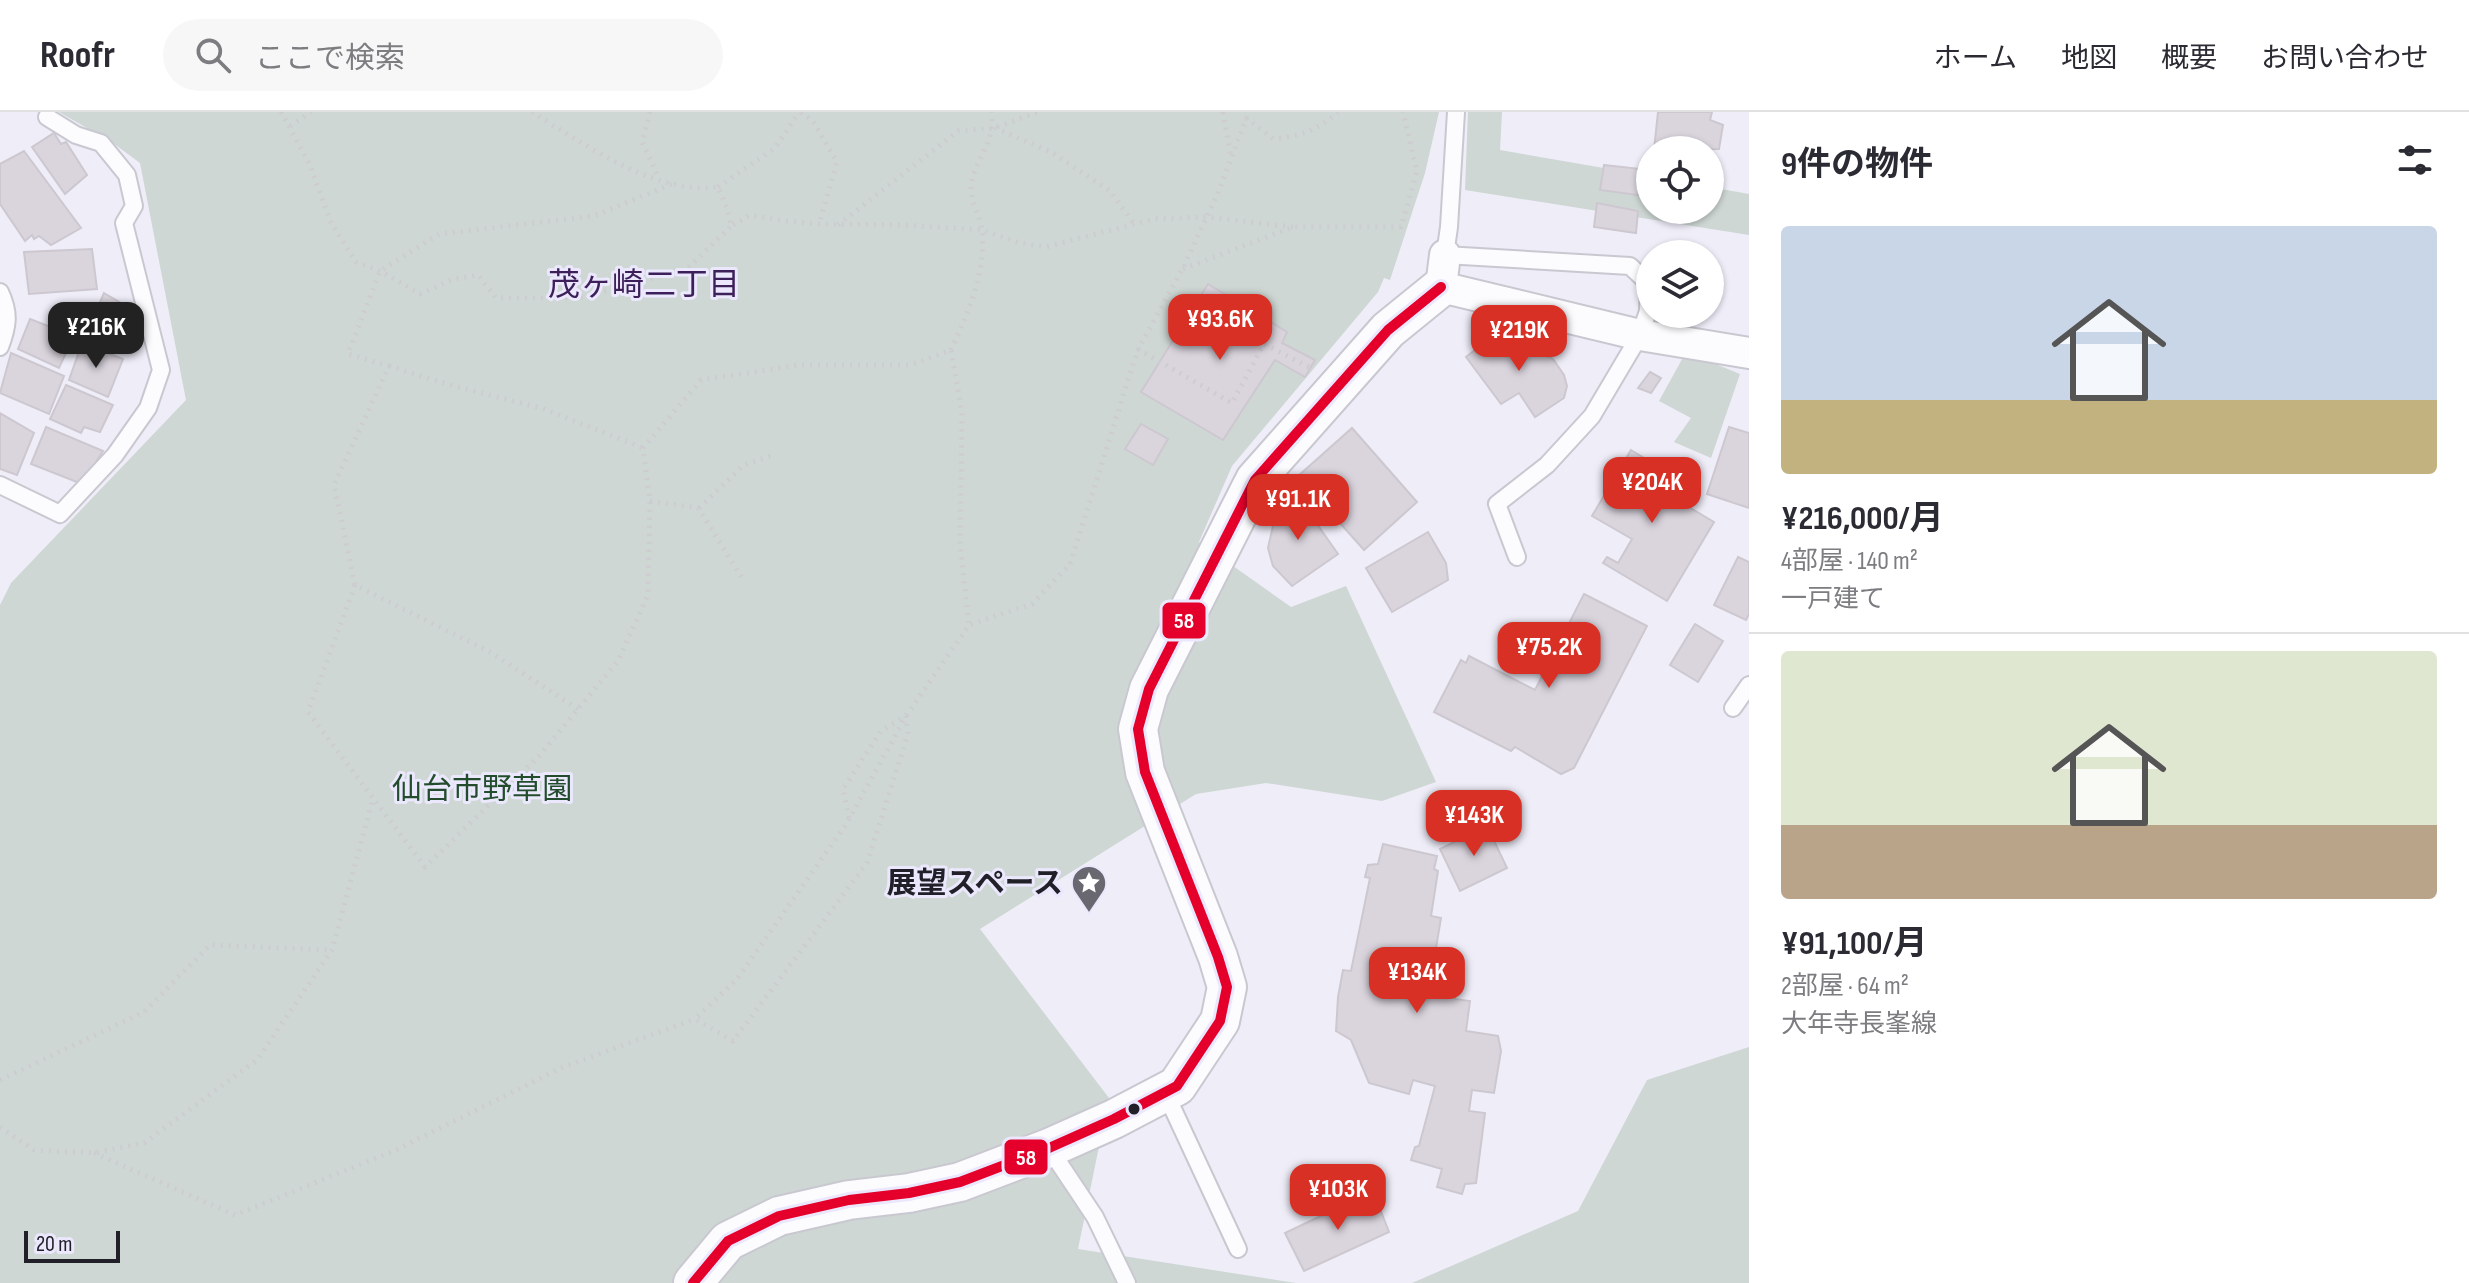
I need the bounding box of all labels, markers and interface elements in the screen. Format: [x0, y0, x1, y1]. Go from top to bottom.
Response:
search box [163, 19, 723, 91]
text: Roofr [40, 33, 115, 78]
icon: search [191, 33, 235, 77]
text: ここで検索 [255, 41, 405, 77]
text: ホーム [1934, 42, 2017, 75]
text: 地図 [2061, 42, 2117, 75]
text: 概要 [2161, 42, 2217, 75]
text: お問い合わせ [2261, 42, 2429, 75]
map controls [1636, 136, 1724, 328]
button: locate [1636, 136, 1724, 224]
icon: filters [2393, 138, 2437, 182]
text: 9件の物件 [1781, 144, 1933, 185]
button: layers [1636, 240, 1724, 328]
district label: 茂ヶ崎二丁目 [548, 266, 740, 305]
icon: home [2037, 278, 2181, 422]
pin: ¥93.6K [1155, 294, 1285, 362]
pin: ¥216K [40, 302, 152, 370]
text: ¥93.6K [1186, 304, 1254, 335]
pin: ¥219K [1463, 305, 1575, 373]
text: ¥216K [66, 312, 126, 343]
text: ¥219K [1489, 315, 1549, 346]
pin: ¥204K [1596, 457, 1708, 525]
text: ¥204K [1621, 467, 1683, 498]
pin: ¥91.1K [1233, 474, 1363, 542]
text: ¥91.1K [1265, 484, 1331, 515]
text: ¥216,000/月 [1781, 498, 1944, 539]
text: 4部屋 · 140 m² [1781, 546, 1918, 577]
text: 一戸建て [1781, 584, 1885, 615]
line badge: 58 [1161, 601, 1207, 640]
text: 58 [1174, 608, 1194, 635]
pin: ¥75.2K [1484, 622, 1614, 690]
text: ¥75.2K [1516, 632, 1582, 663]
icon: home [2037, 703, 2181, 847]
park label: 仙台市野草園 [392, 772, 572, 808]
pin: ¥143K [1418, 790, 1530, 858]
text: ¥143K [1444, 800, 1504, 831]
place icon: 展望スペース [1070, 864, 1108, 914]
place label: 展望スペース [887, 866, 1063, 902]
text: ¥91,100/月 [1781, 923, 1928, 964]
pin: ¥134K [1361, 947, 1473, 1015]
text: ¥134K [1387, 957, 1447, 988]
text: 2部屋 · 64 m² [1781, 971, 1909, 1002]
text: 大年寺長峯線 [1781, 1009, 1937, 1040]
unlabelled marker [1126, 1101, 1142, 1117]
line badge: 58 [1003, 1138, 1049, 1176]
text: 58 [1016, 1145, 1036, 1172]
pin: ¥103K [1282, 1164, 1394, 1232]
text: ¥103K [1308, 1174, 1368, 1205]
scale bar [24, 1227, 120, 1263]
text: 20 m [36, 1231, 73, 1258]

